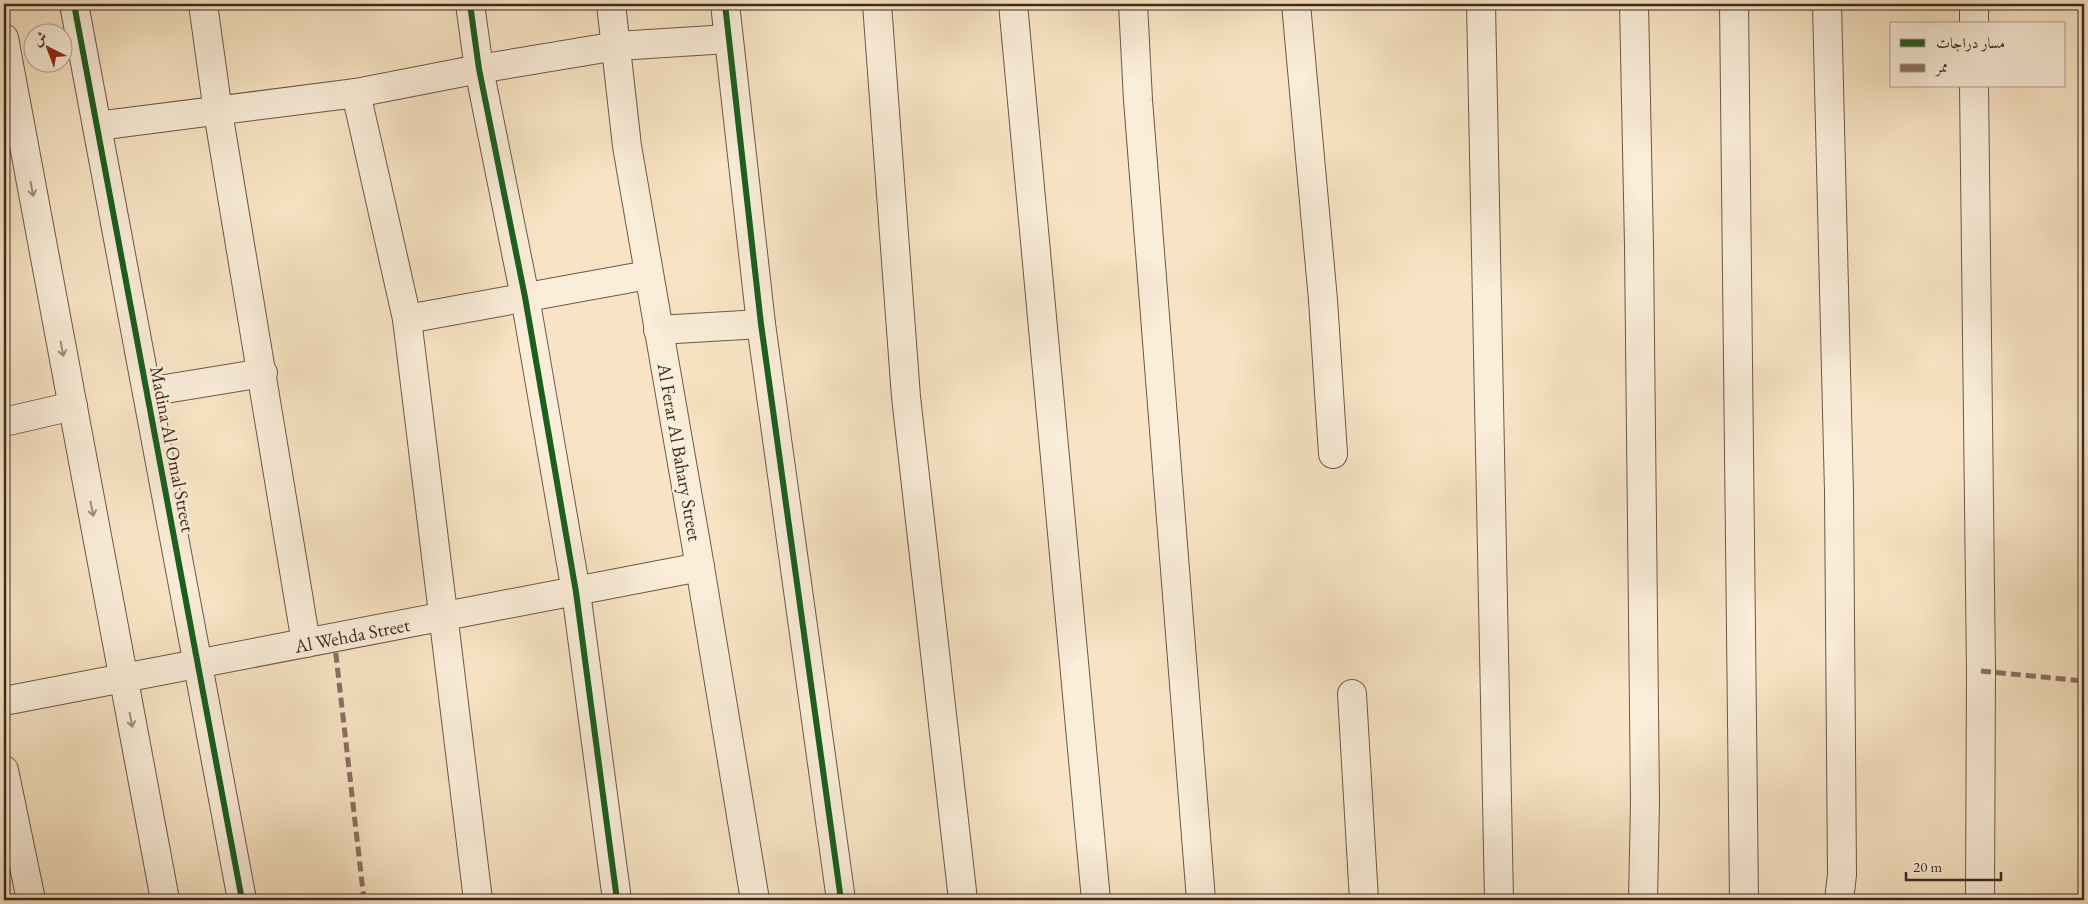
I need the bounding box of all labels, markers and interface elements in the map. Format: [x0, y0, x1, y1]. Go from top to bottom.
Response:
north arrow [22, 22, 72, 72]
legend [1890, 22, 2066, 88]
text: ش [28, 27, 51, 50]
text: مسار دراجات [1936, 33, 2005, 52]
text: ممر [1934, 57, 1948, 77]
one-way arrow [28, 181, 37, 197]
one-way arrow [57, 341, 67, 357]
street label: Al Ferar Al Bahary Street [651, 360, 707, 543]
street label: Madina Al Omal Street [144, 364, 201, 534]
one-way arrow [87, 500, 97, 516]
street label: Al Wehda Street [291, 612, 412, 659]
one-way arrow [127, 712, 136, 728]
scale bar [1906, 849, 2000, 881]
text: 20 m [1913, 857, 1942, 876]

